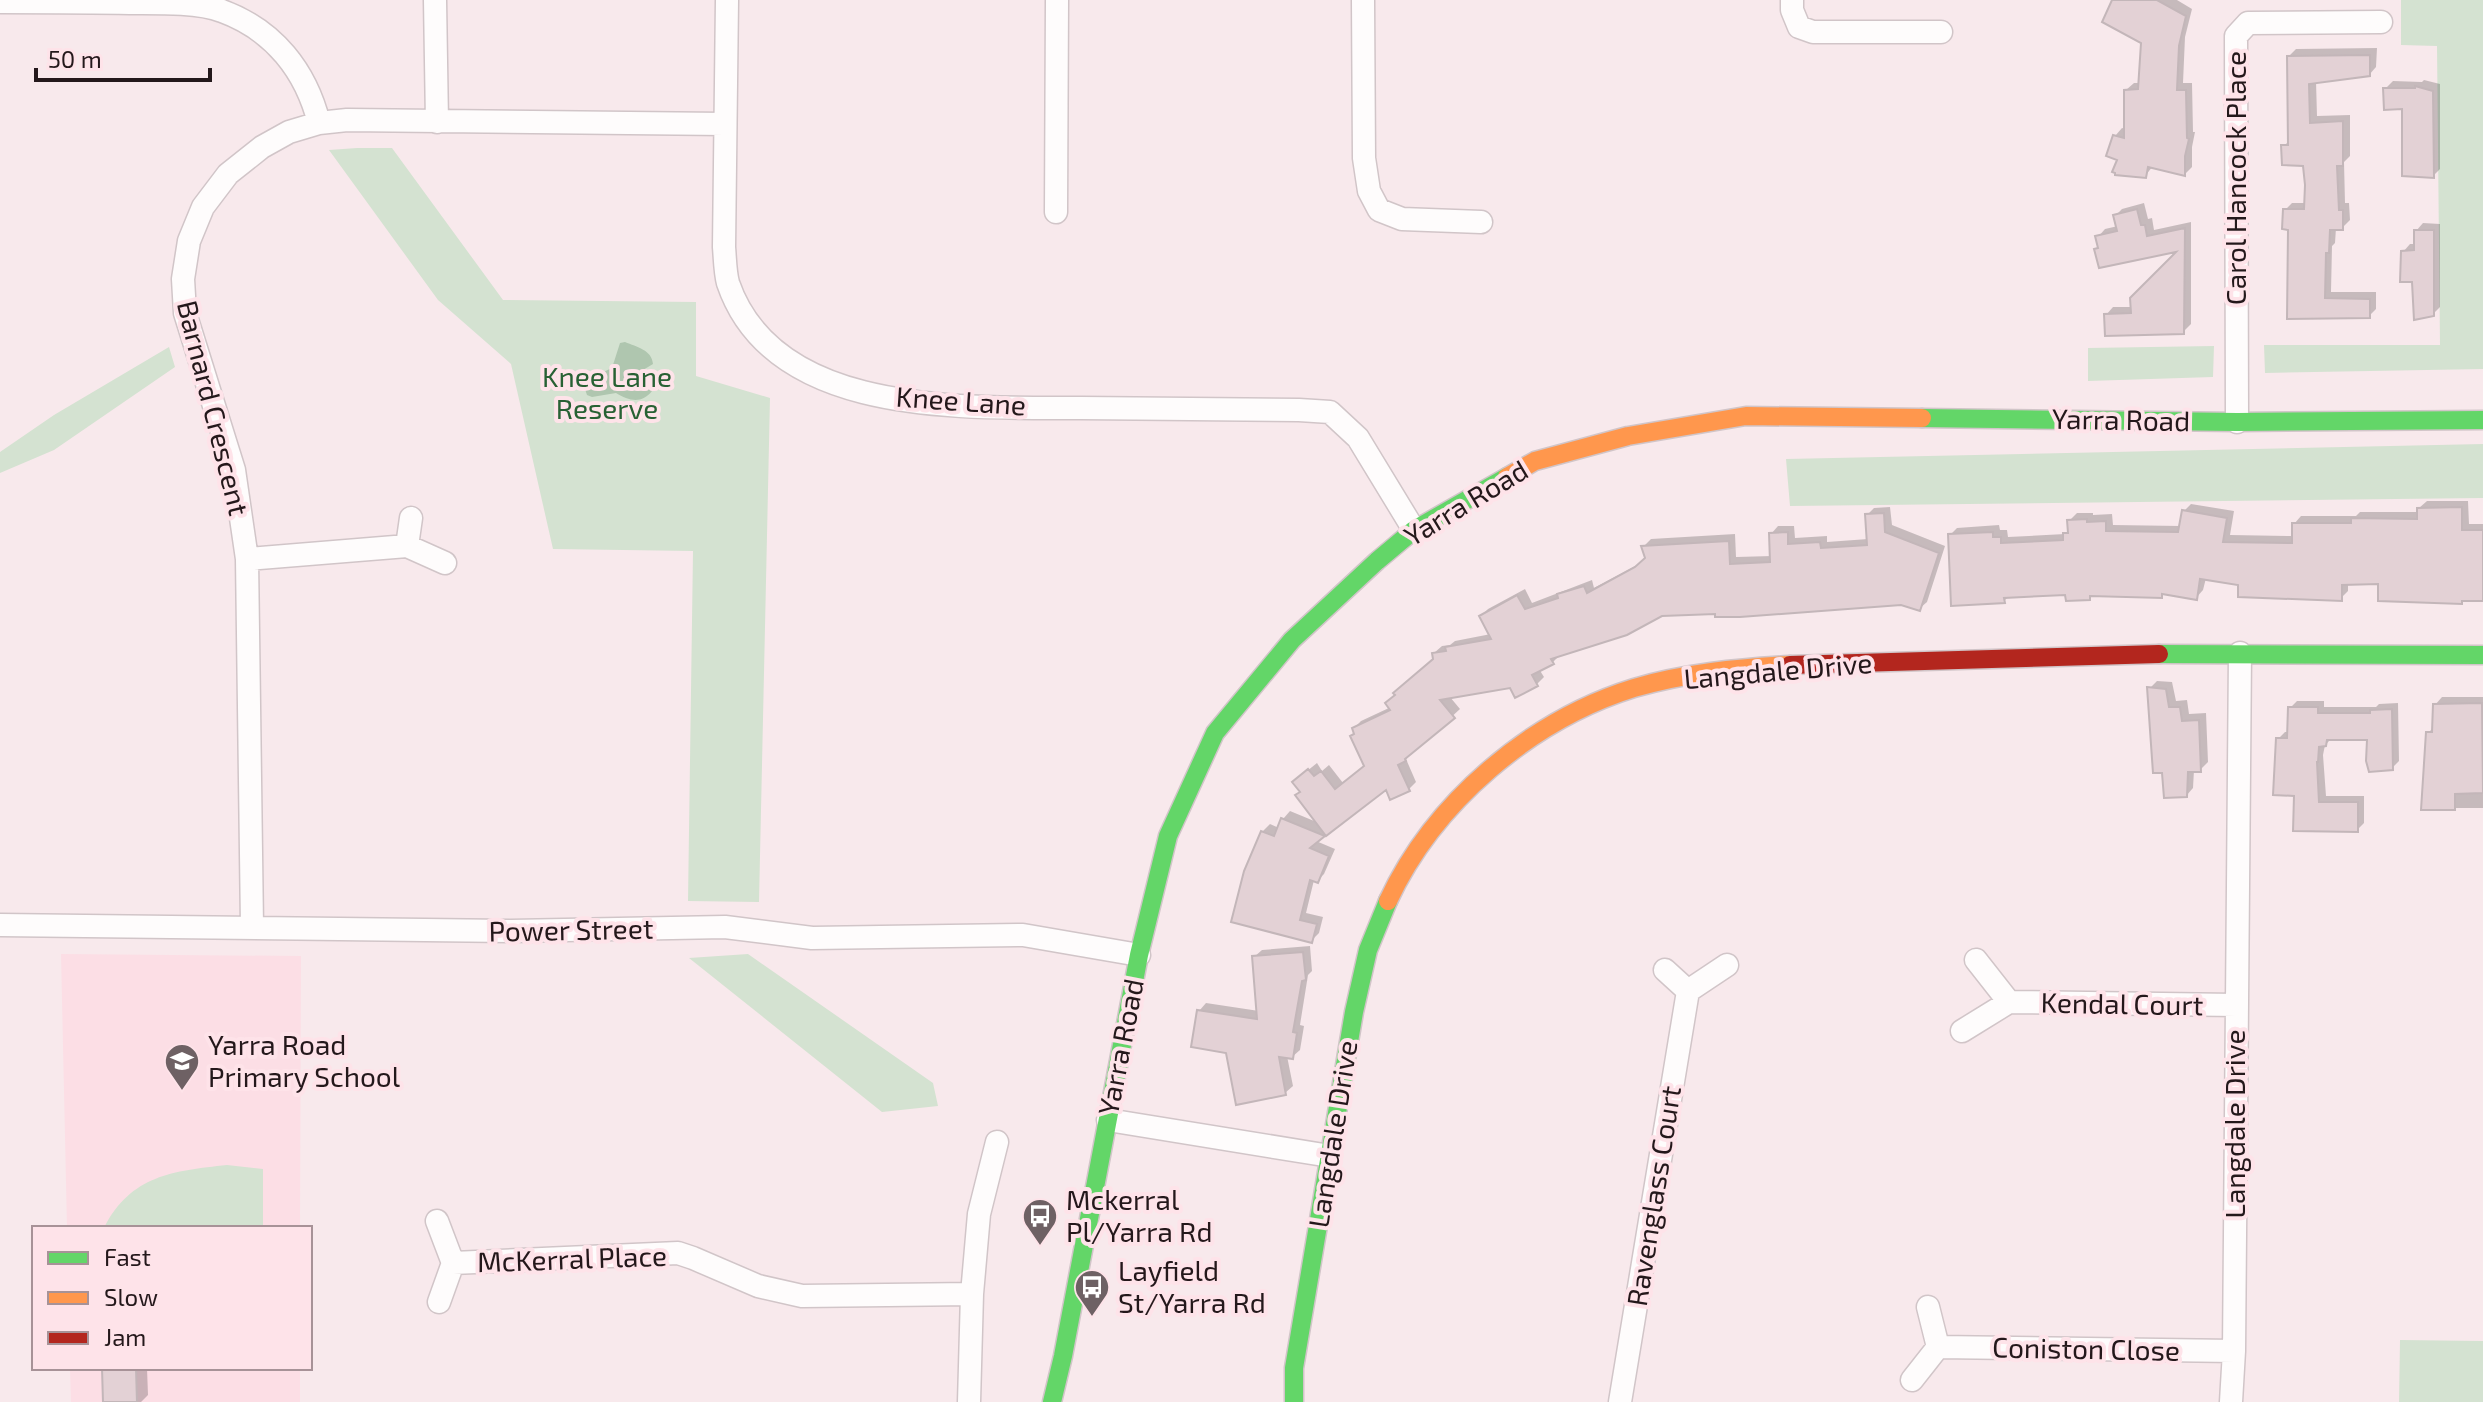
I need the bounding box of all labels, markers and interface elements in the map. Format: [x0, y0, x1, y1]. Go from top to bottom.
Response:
scale bar [36, 32, 210, 82]
text: 50 m [48, 44, 102, 73]
street label: Carol Hancock Place [2218, 51, 2252, 305]
street label: Barnard Crescent [171, 297, 257, 519]
park label: Knee Lane Reserve [542, 359, 672, 425]
street label: Knee Lane [895, 379, 1027, 422]
street label: Yarra Road [2052, 401, 2190, 437]
street label: Yarra Road [1397, 452, 1534, 552]
street label: Langdale Drive [1682, 645, 1874, 695]
street label: Power Street [488, 911, 654, 947]
street label: Yarra Road [1090, 976, 1150, 1118]
street label: Kendal Court [2040, 985, 2204, 1021]
place label: Yarra Road Primary School [208, 1027, 401, 1093]
street label: Langdale Drive [2217, 1029, 2251, 1219]
street label: Langdale Drive [1300, 1038, 1364, 1230]
school or university icon: Yarra Road Primary School [163, 1042, 201, 1092]
street label: Ravenglass Court [1619, 1083, 1687, 1308]
place label: Mckerral Pl/Yarra Rd [1066, 1182, 1212, 1248]
bus stop icon: Mckerral Pl/Yarra Rd [1021, 1197, 1059, 1247]
legend [32, 1226, 312, 1370]
street label: McKerral Place [476, 1238, 667, 1278]
text: Fast [104, 1242, 151, 1271]
place label: Layfield St/Yarra Rd [1118, 1253, 1266, 1319]
bus stop icon: Layfield St/Yarra Rd [1073, 1268, 1111, 1318]
text: Slow [104, 1282, 158, 1311]
text: Jam [104, 1322, 146, 1351]
street label: Coniston Close [1992, 1329, 2180, 1367]

